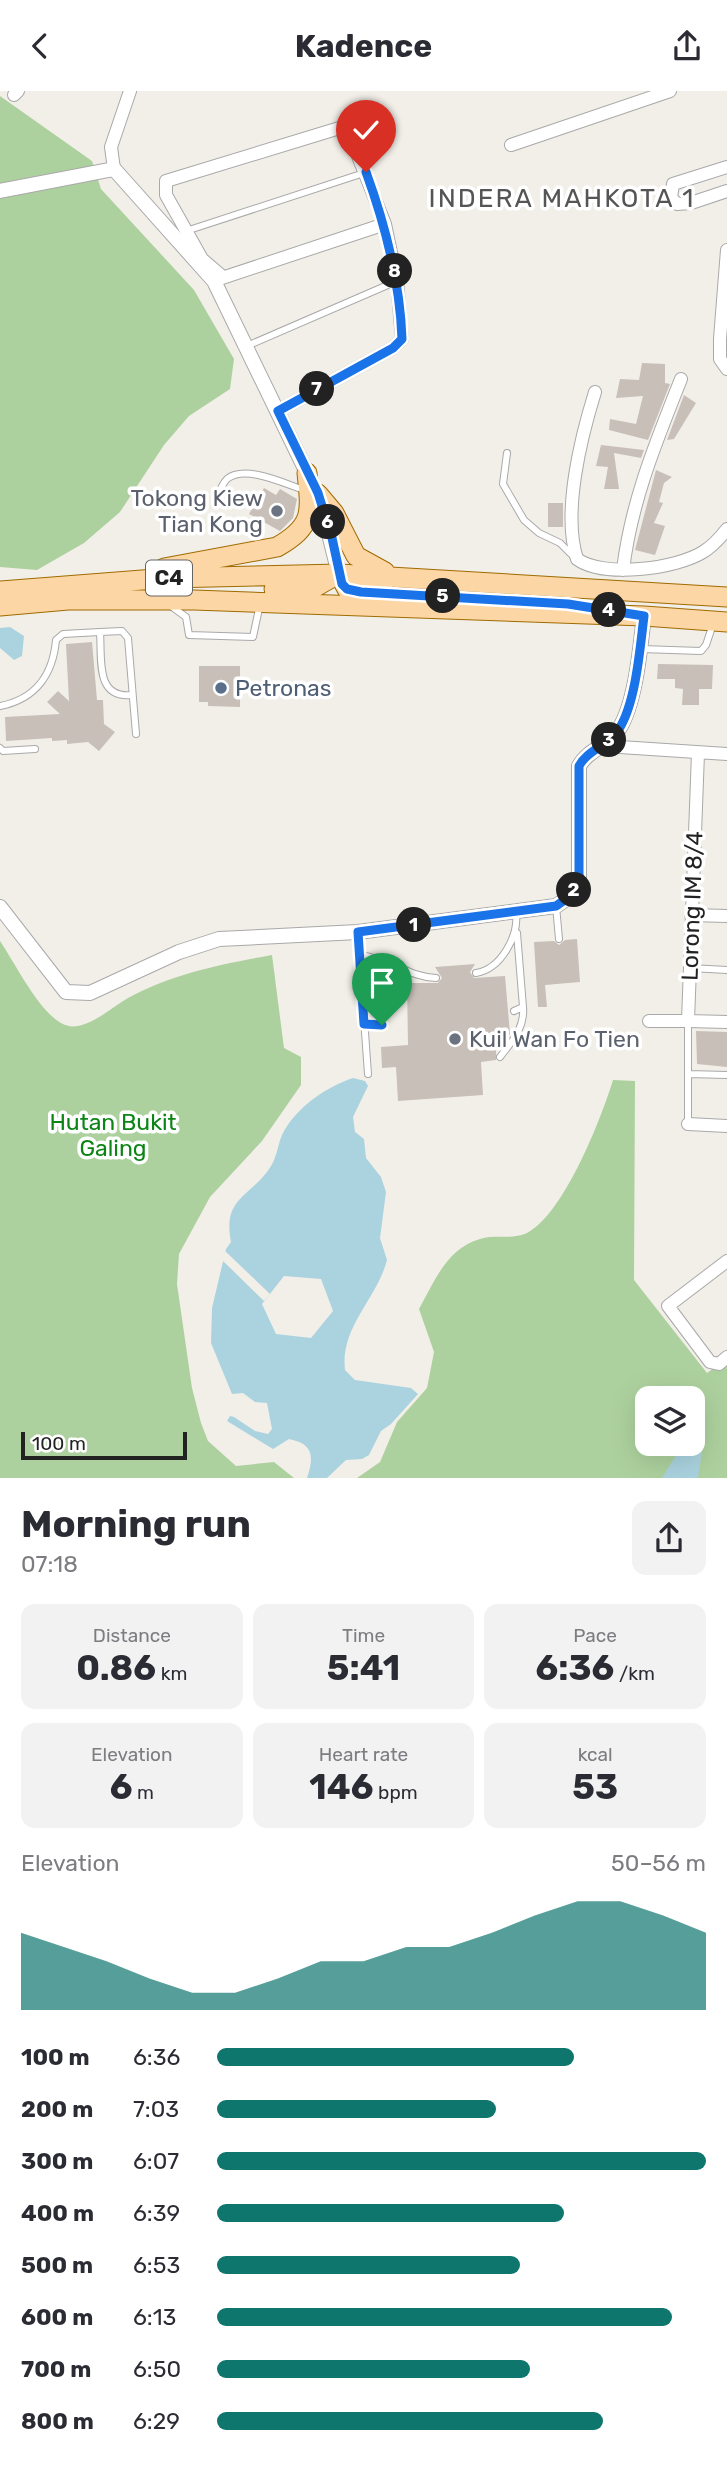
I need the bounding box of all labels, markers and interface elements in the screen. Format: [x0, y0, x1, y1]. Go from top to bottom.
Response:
icon: back [21, 27, 59, 65]
text: Kadence [295, 27, 432, 65]
icon: share [668, 27, 706, 65]
pin [336, 100, 396, 172]
icon: check [347, 111, 385, 149]
district label: INDERA MAHKOTA 1 [429, 183, 695, 214]
pin: 8 [378, 253, 412, 289]
text: 8 [388, 259, 401, 282]
pin: 7 [300, 371, 334, 407]
text: 7 [311, 377, 322, 400]
place label: Tokong Kiew Tian Kong [130, 484, 263, 538]
marker: Tokong Kiew Tian Kong [269, 503, 285, 519]
pin: 6 [310, 505, 346, 539]
text: 6 [321, 510, 334, 533]
road number: C4 [146, 561, 192, 595]
pin: 5 [426, 579, 460, 613]
text: 5 [436, 584, 449, 607]
pin: 4 [592, 593, 626, 627]
text: 4 [602, 598, 615, 621]
place label: Petronas [235, 674, 332, 702]
marker: Petronas [213, 680, 229, 696]
pin: 3 [592, 723, 626, 757]
text: 3 [602, 728, 615, 751]
street label: Lorong IM 8/4 [675, 831, 709, 981]
pin: 2 [556, 873, 592, 907]
text: 2 [567, 878, 580, 901]
pin: 1 [396, 907, 432, 943]
text: 1 [409, 913, 418, 936]
pin [352, 953, 412, 1025]
icon: arrive [363, 964, 401, 1002]
place label: Kuil Wan Fo Tien [469, 1025, 640, 1053]
marker: Kuil Wan Fo Tien [447, 1031, 463, 1047]
park label: Hutan Bukit Galing [49, 1108, 177, 1162]
map controls [635, 1386, 705, 1456]
button: layers [635, 1386, 705, 1456]
scale bar [21, 1429, 187, 1461]
text: 100 m [32, 1432, 86, 1455]
text: Morning run [21, 1501, 251, 1547]
button: share [632, 1501, 706, 1575]
text: 07:18 [21, 1550, 78, 1578]
text: Distance [93, 1624, 171, 1647]
text: Time [342, 1624, 385, 1647]
text: Pace [573, 1624, 617, 1647]
text: 0.86 [76, 1647, 156, 1689]
text: 5:41 [327, 1647, 400, 1689]
text: 6:36 [535, 1647, 614, 1689]
text: km [156, 1662, 187, 1685]
text: /km [614, 1662, 655, 1685]
text: Elevation [91, 1743, 173, 1766]
text: Heart rate [319, 1743, 408, 1766]
text: kcal [578, 1743, 613, 1766]
text: 6 [110, 1766, 132, 1808]
text: 146 [309, 1766, 373, 1808]
text: 53 [572, 1766, 618, 1808]
text: m [132, 1781, 154, 1804]
text: bpm [373, 1781, 418, 1804]
text: Elevation [21, 1849, 120, 1877]
text: 50–56 m [611, 1849, 706, 1877]
text: 100 m [21, 2043, 90, 2071]
text: 6:36 [133, 2043, 180, 2071]
text: 200 m [21, 2095, 93, 2123]
text: 7:03 [133, 2095, 179, 2123]
text: 300 m [21, 2147, 93, 2175]
text: 6:07 [133, 2147, 179, 2175]
text: 400 m [21, 2199, 94, 2227]
text: 6:39 [133, 2199, 180, 2227]
text: 500 m [21, 2251, 93, 2279]
text: 6:53 [133, 2251, 180, 2279]
text: 600 m [21, 2303, 93, 2331]
text: 6:13 [133, 2303, 176, 2331]
text: 700 m [21, 2355, 91, 2383]
text: 6:50 [133, 2355, 181, 2383]
text: 800 m [21, 2407, 94, 2435]
text: 6:29 [133, 2407, 180, 2435]

